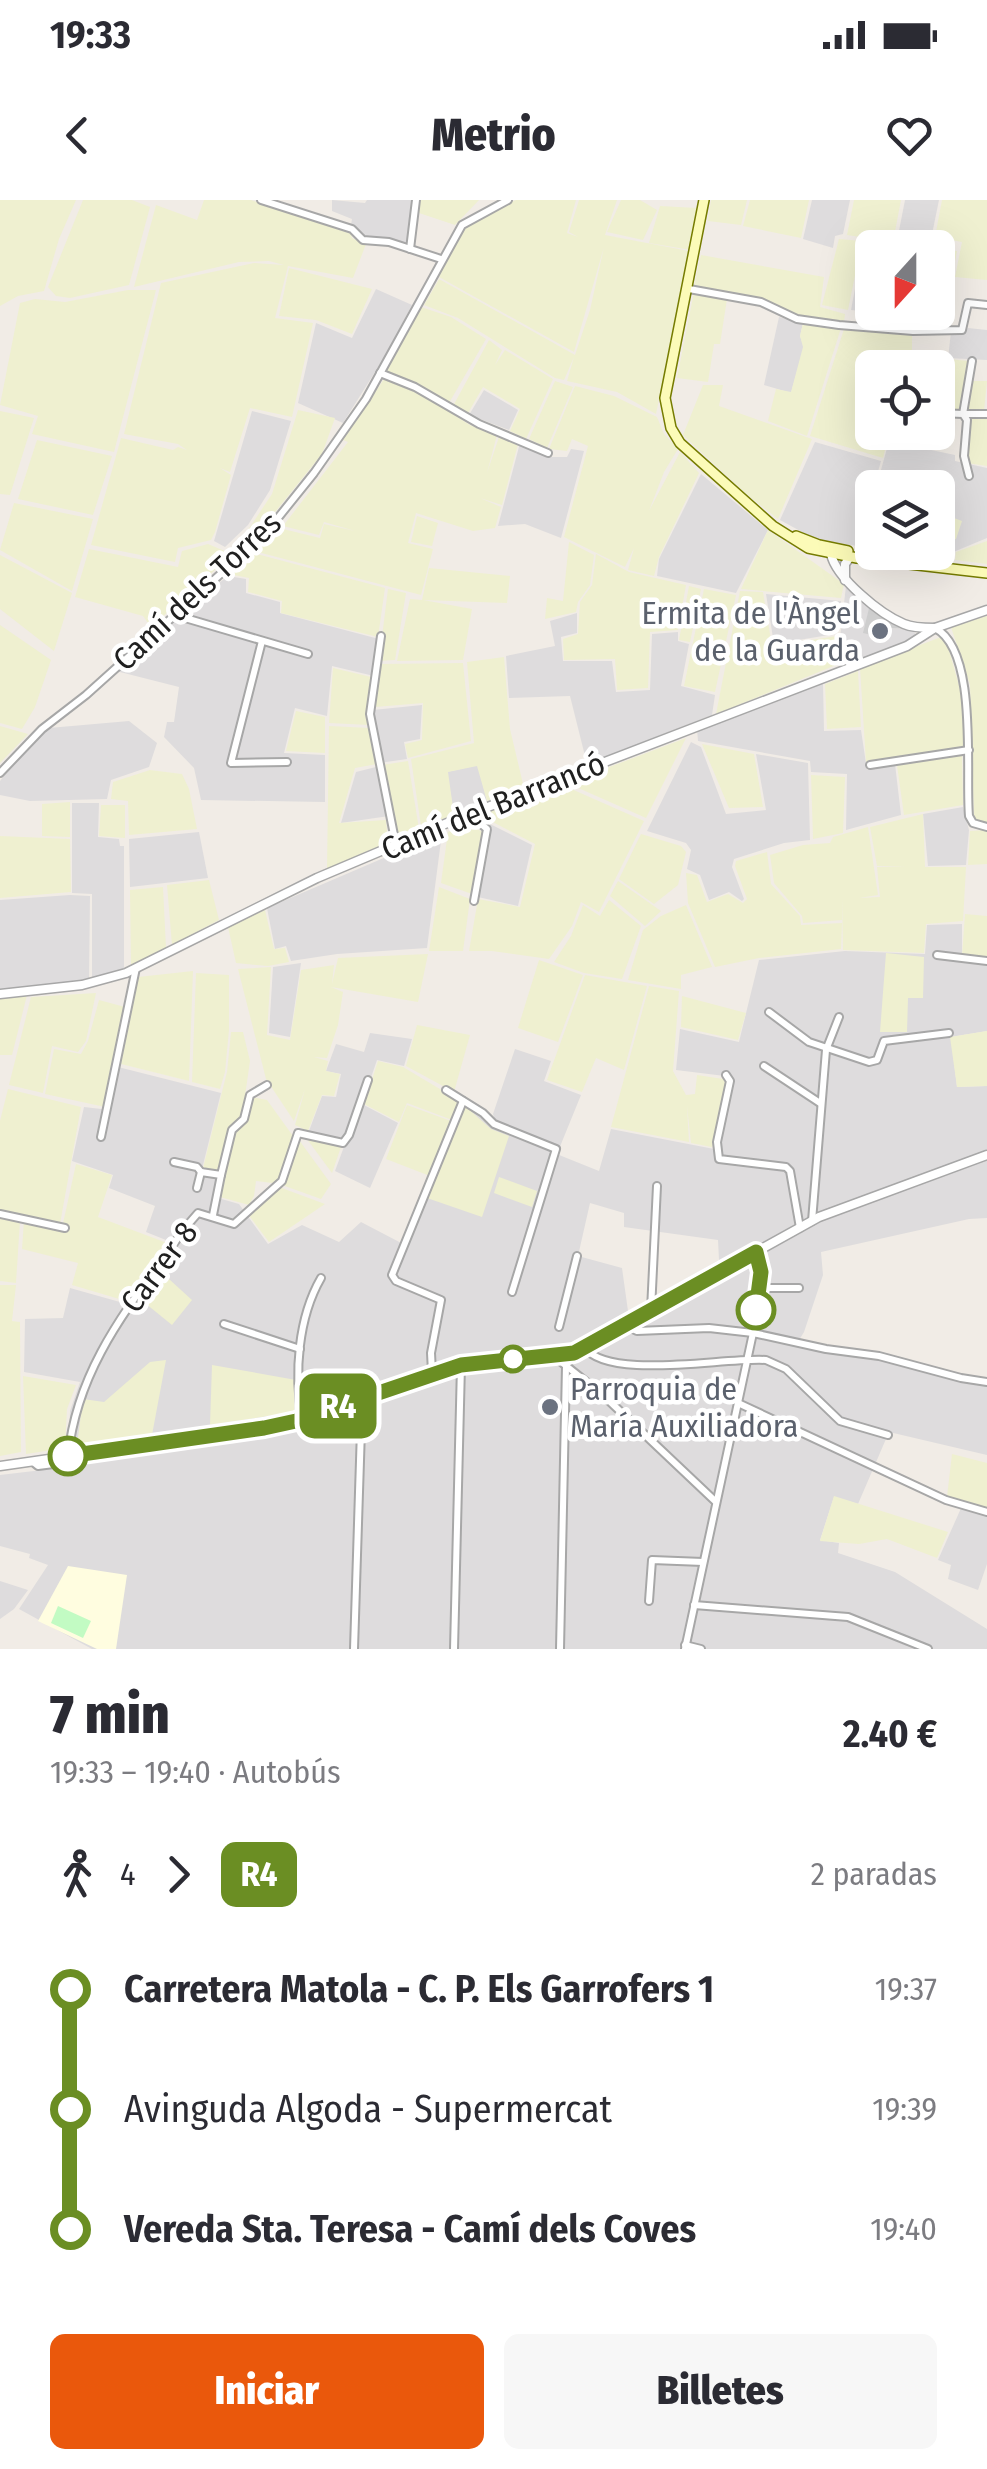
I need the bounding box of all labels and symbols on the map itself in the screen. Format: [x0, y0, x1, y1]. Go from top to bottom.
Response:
north arrow [855, 230, 955, 330]
street label: Camí dels Torres [105, 504, 289, 678]
place label: Ermita de l'Àngel de la Guarda [642, 594, 860, 669]
marker: Ermita de l'Àngel de la Guarda [869, 620, 891, 642]
street label: Camí del Barrancó [376, 744, 610, 868]
street label: Carrer 8 [113, 1214, 205, 1320]
unlabelled marker [737, 1291, 775, 1329]
unlabelled marker [500, 1346, 526, 1372]
place label: Parroquia de María Auxiliadora [570, 1370, 799, 1445]
line badge: R4 [293, 1374, 383, 1438]
marker: Parroquia de María Auxiliadora [539, 1396, 561, 1418]
unlabelled marker [49, 1437, 87, 1475]

